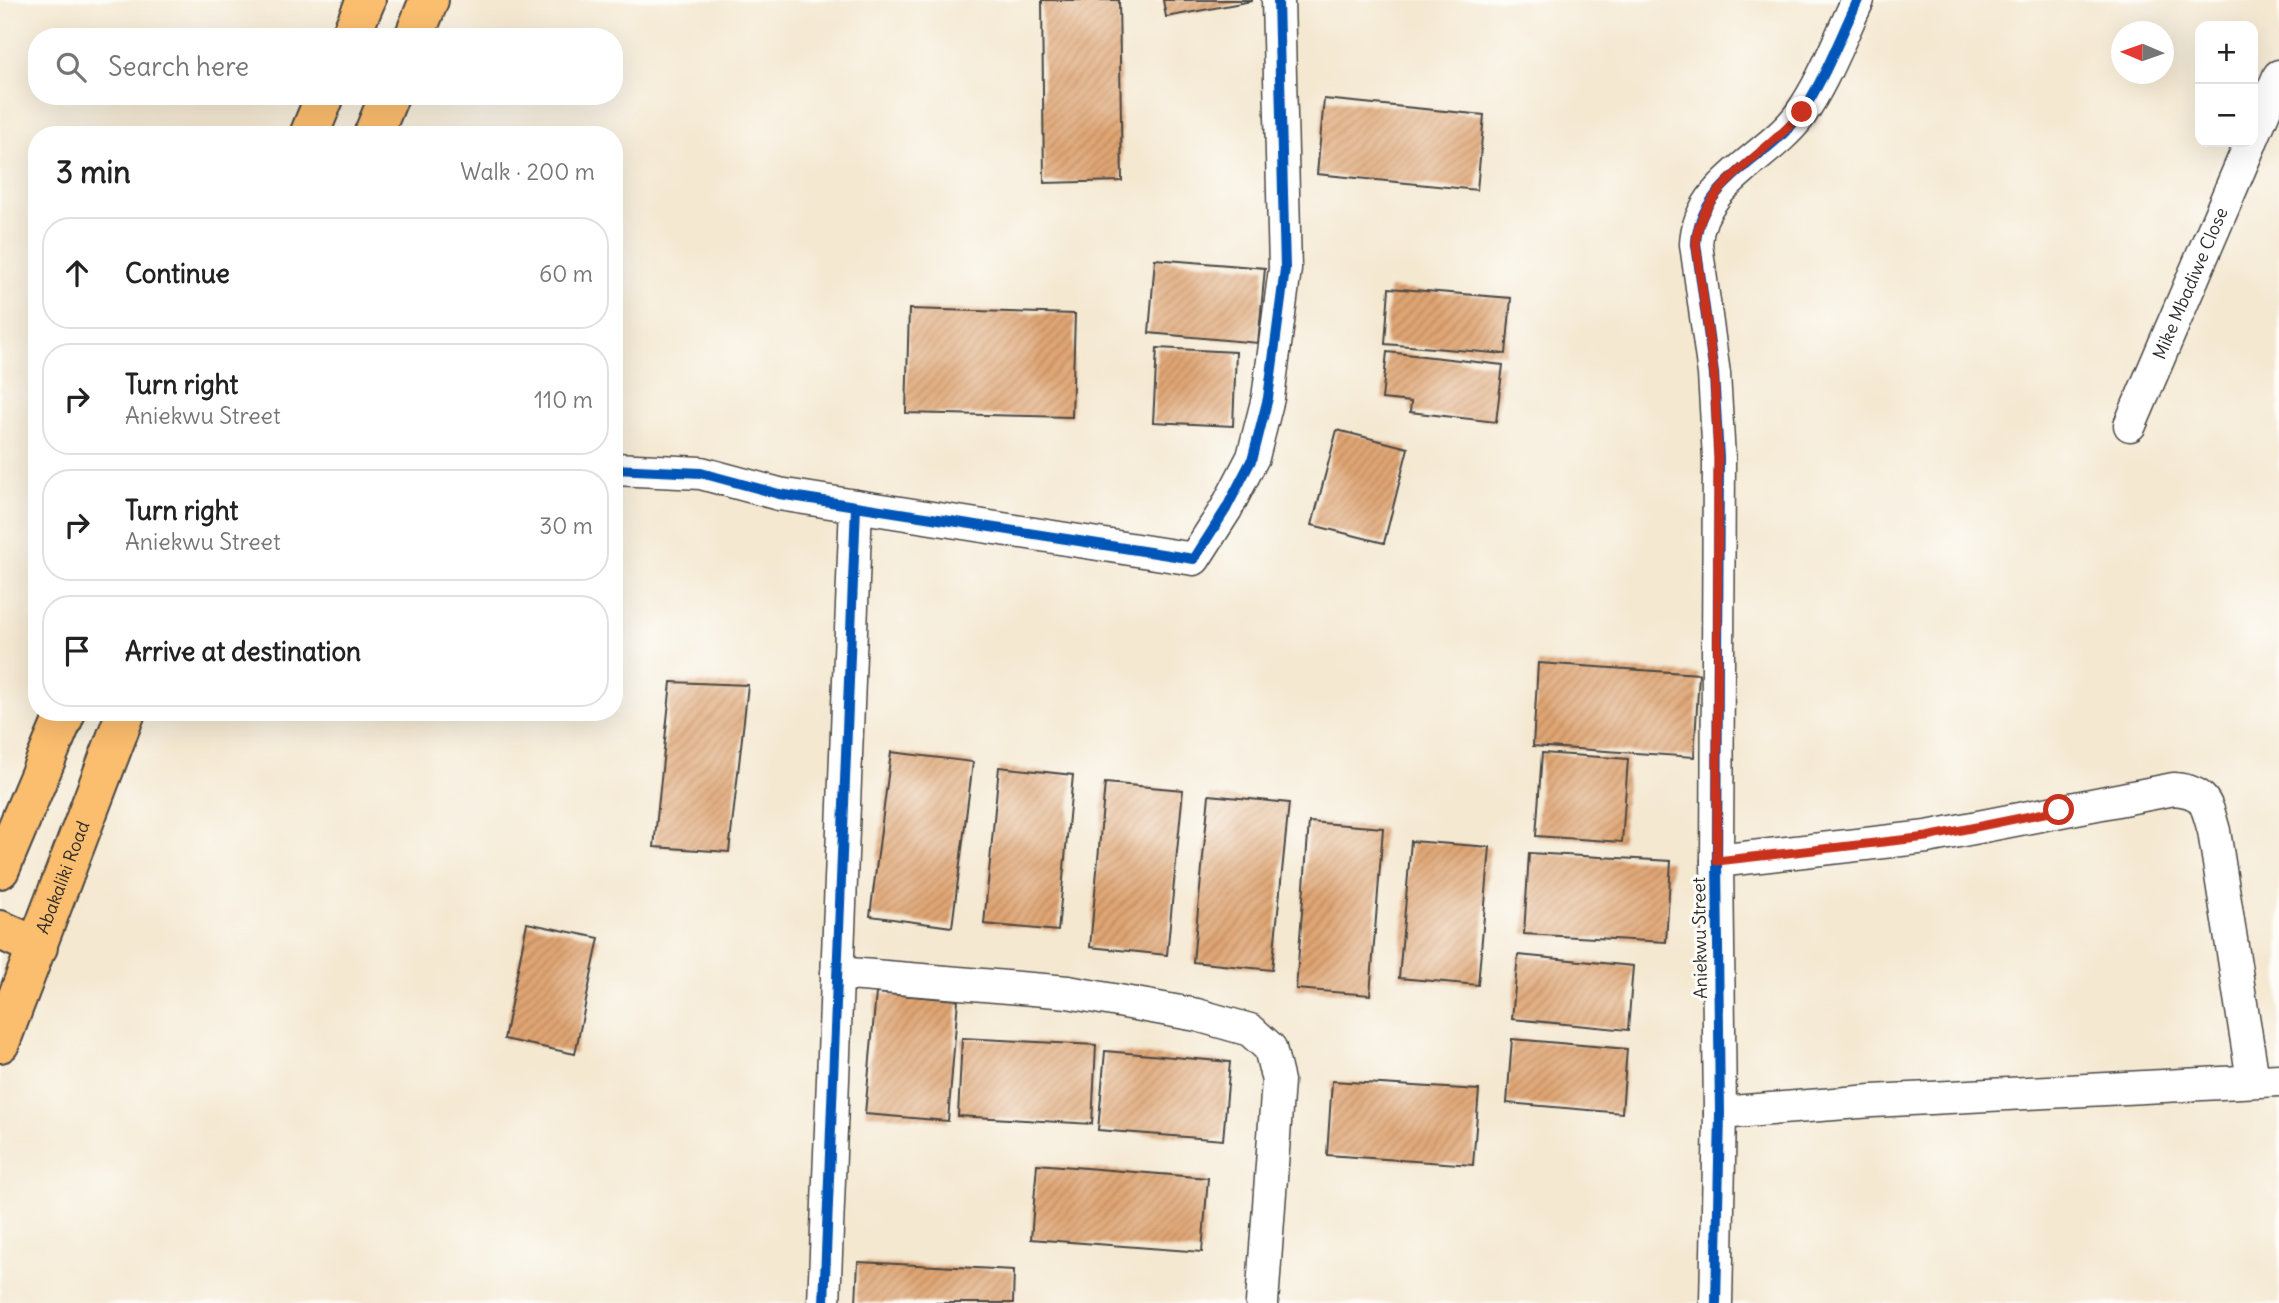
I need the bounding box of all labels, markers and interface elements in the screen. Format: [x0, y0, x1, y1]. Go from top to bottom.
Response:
north arrow [2111, 21, 2174, 84]
map controls [2195, 21, 2258, 147]
button: + [2195, 21, 2258, 84]
search box [28, 28, 623, 105]
icon: search [52, 48, 90, 86]
text: Search here [108, 50, 249, 83]
button: − [2195, 84, 2258, 147]
route end [1786, 96, 1817, 127]
text: 3 min [56, 153, 131, 191]
text: Walk · 200 m [460, 157, 595, 186]
street label: Mike Mbadiwe Close [2147, 204, 2233, 363]
icon: ahead [58, 254, 96, 292]
text: Continue [125, 257, 230, 290]
text: 60 m [539, 259, 593, 288]
text: Turn right [125, 368, 238, 401]
icon: right [58, 380, 96, 418]
text: 110 m [534, 385, 593, 414]
text: Aniekwu Street [125, 401, 281, 430]
text: Turn right [125, 494, 238, 527]
icon: right [58, 506, 96, 544]
text: 30 m [539, 511, 593, 540]
text: Aniekwu Street [125, 527, 281, 556]
icon: arrive [58, 632, 96, 670]
text: Arrive at destination [125, 635, 361, 668]
route start [2043, 794, 2074, 825]
street label: Abakaliki Road [31, 817, 95, 937]
street label: Aniekwu Street [1687, 877, 1712, 999]

